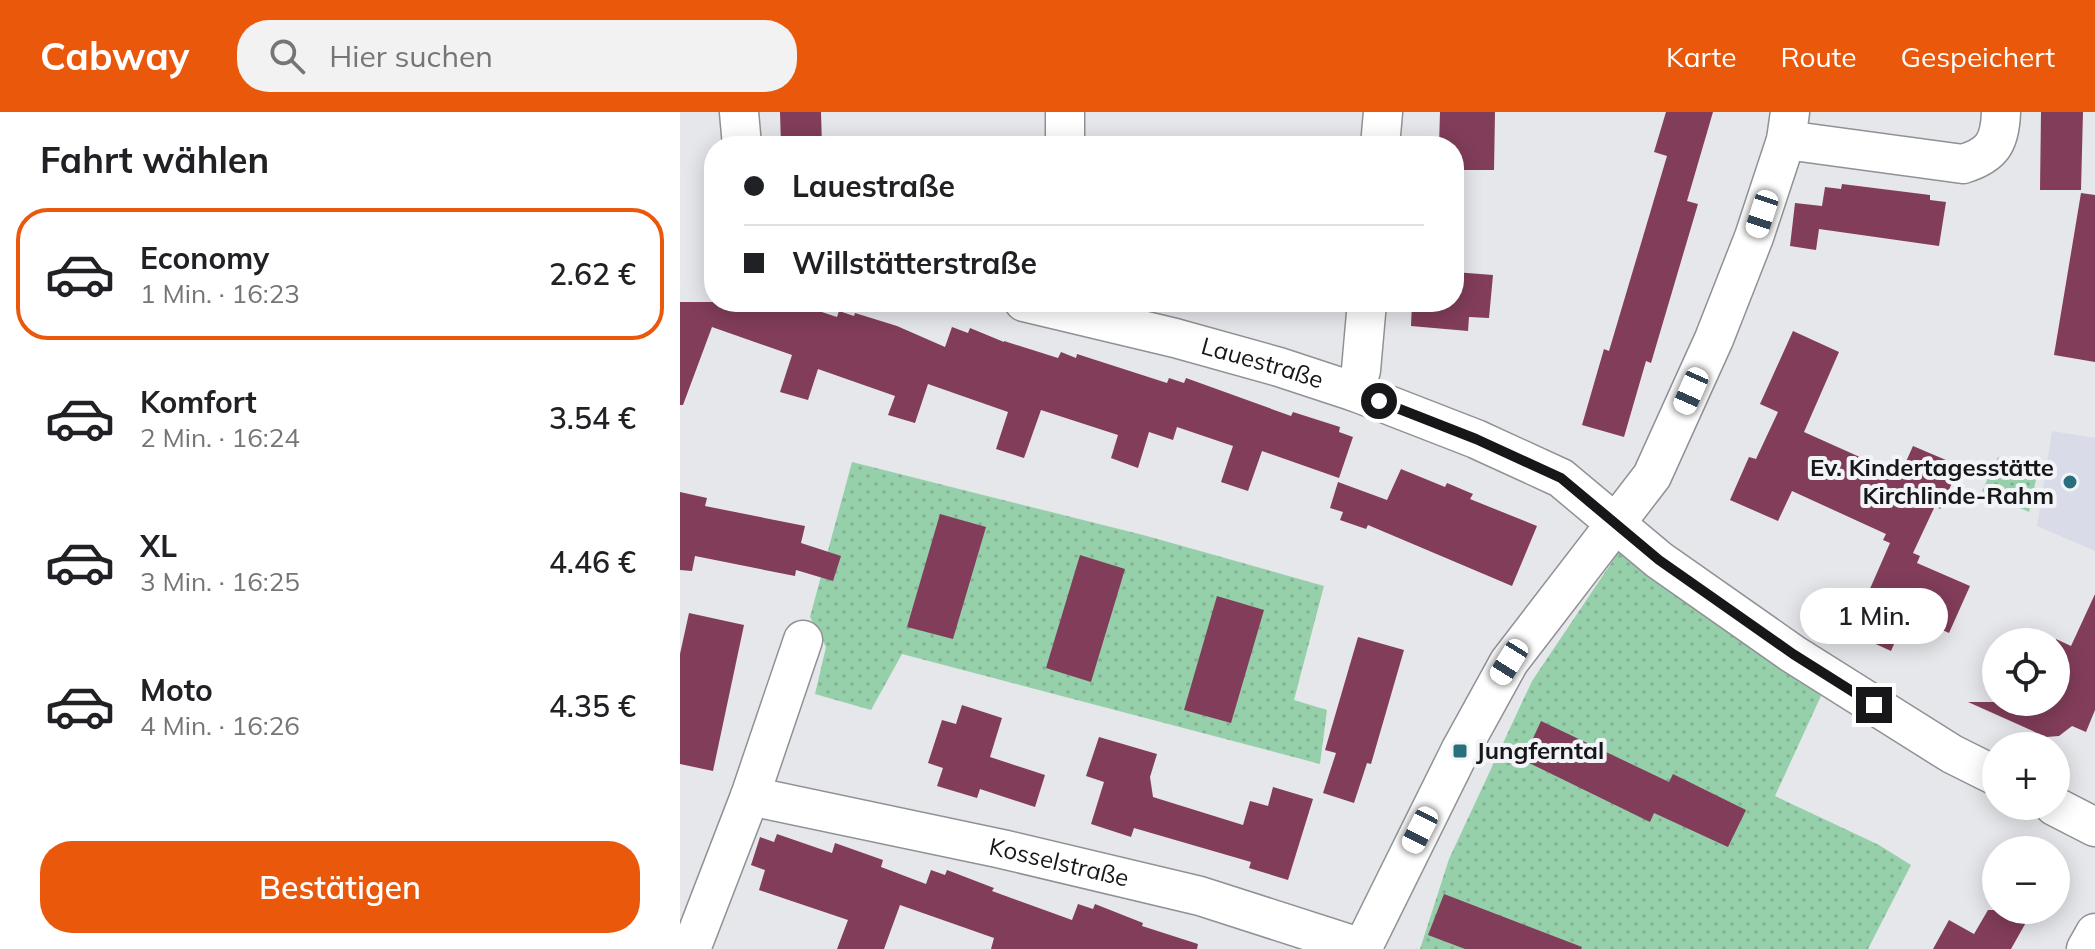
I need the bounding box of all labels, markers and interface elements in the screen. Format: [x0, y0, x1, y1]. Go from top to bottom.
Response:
search box [237, 20, 797, 92]
text: Cabway [40, 32, 189, 80]
icon: search [265, 34, 309, 78]
text: Hier suchen [329, 37, 493, 75]
text: Karte [1666, 39, 1736, 74]
text: Route [1780, 39, 1857, 74]
text: Gespeichert [1901, 39, 2055, 74]
text: Fahrt wählen [40, 137, 269, 182]
text: Lauestraße [792, 167, 955, 205]
car [1743, 187, 1781, 241]
icon: car [44, 238, 116, 310]
text: Economy [140, 239, 269, 277]
text: Willstätterstraße [792, 244, 1037, 282]
text: 2.62 € [549, 255, 636, 293]
text: 1 Min. · 16:23 [140, 277, 300, 310]
street label: Lauestraße [1198, 330, 1327, 395]
car [1670, 364, 1712, 418]
icon: car [44, 382, 116, 454]
text: Komfort [140, 383, 257, 421]
route start [1361, 383, 1397, 419]
text: 3.54 € [549, 399, 636, 437]
text: 2 Min. · 16:24 [140, 421, 300, 454]
place label: Ev. Kindertagesstätte Kirchlinde-Rahm [1810, 452, 2054, 510]
marker: Ev. Kindertagesstätte Kirchlinde-Rahm [2061, 473, 2079, 491]
icon: car [44, 526, 116, 598]
text: XL [140, 527, 177, 565]
text: 4.46 € [549, 543, 636, 581]
text: 3 Min. · 16:25 [140, 565, 300, 598]
callout: 1 Min. [1800, 589, 1948, 645]
text: 1 Min. [1837, 599, 1911, 632]
map controls [1982, 628, 2070, 924]
button: locate [1982, 628, 2070, 716]
car [1486, 635, 1532, 689]
icon: car [44, 670, 116, 742]
text: Moto [140, 671, 213, 709]
text: 4.35 € [549, 687, 636, 725]
route end [1856, 687, 1892, 723]
text: 4 Min. · 16:26 [140, 709, 300, 742]
button: + [1982, 732, 2070, 820]
place label: Jungferntal [1476, 735, 1604, 765]
marker: Jungferntal [1451, 742, 1469, 760]
car [1398, 803, 1442, 857]
street label: Kosselstraße [987, 831, 1132, 893]
button: − [1982, 836, 2070, 924]
button: Bestätigen [40, 841, 640, 933]

